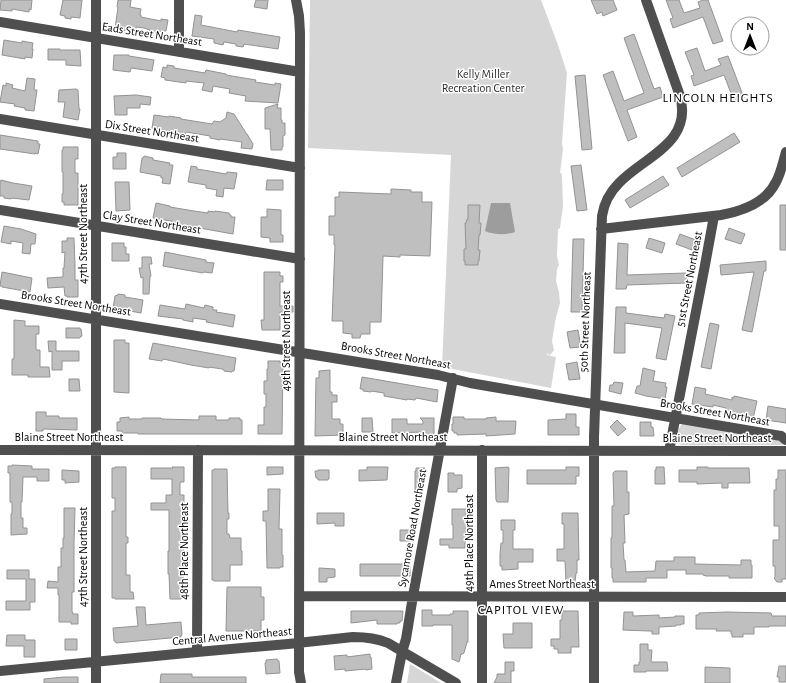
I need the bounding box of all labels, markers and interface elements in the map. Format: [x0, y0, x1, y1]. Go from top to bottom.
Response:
north arrow [730, 16, 770, 56]
street label: Eads Street Northeast [101, 20, 203, 48]
text: N [746, 21, 754, 32]
park label: Kelly Miller Recreation Center [442, 68, 524, 94]
district label: LINCOLN HEIGHTS [662, 92, 774, 105]
street label: Dix Street Northeast [104, 118, 200, 144]
street label: 47th Street Northeast [77, 184, 89, 284]
street label: Clay Street Northeast [102, 208, 202, 237]
street label: 51st Street Northeast [674, 230, 704, 328]
street label: 50th Street Northeast [577, 271, 593, 373]
street label: Brooks Street Northeast [20, 288, 132, 318]
street label: 49th Street Northeast [280, 290, 292, 391]
street label: Brooks Street Northeast [340, 339, 452, 371]
street label: Brooks Street Northeast [659, 396, 771, 428]
street label: Blaine Street Northeast [15, 431, 124, 443]
street label: Blaine Street Northeast [339, 431, 448, 443]
street label: Blaine Street Northeast [663, 432, 772, 444]
street label: Sycamore Road Northeast [396, 468, 429, 588]
street label: 49th Place Northeast [463, 494, 475, 592]
street label: 48th Place Northeast [178, 502, 190, 600]
street label: 47th Street Northeast [77, 507, 89, 607]
street label: Ames Street Northeast [489, 578, 595, 590]
district label: CAPITOL VIEW [478, 604, 564, 617]
street label: Central Avenue Northeast [172, 625, 292, 647]

